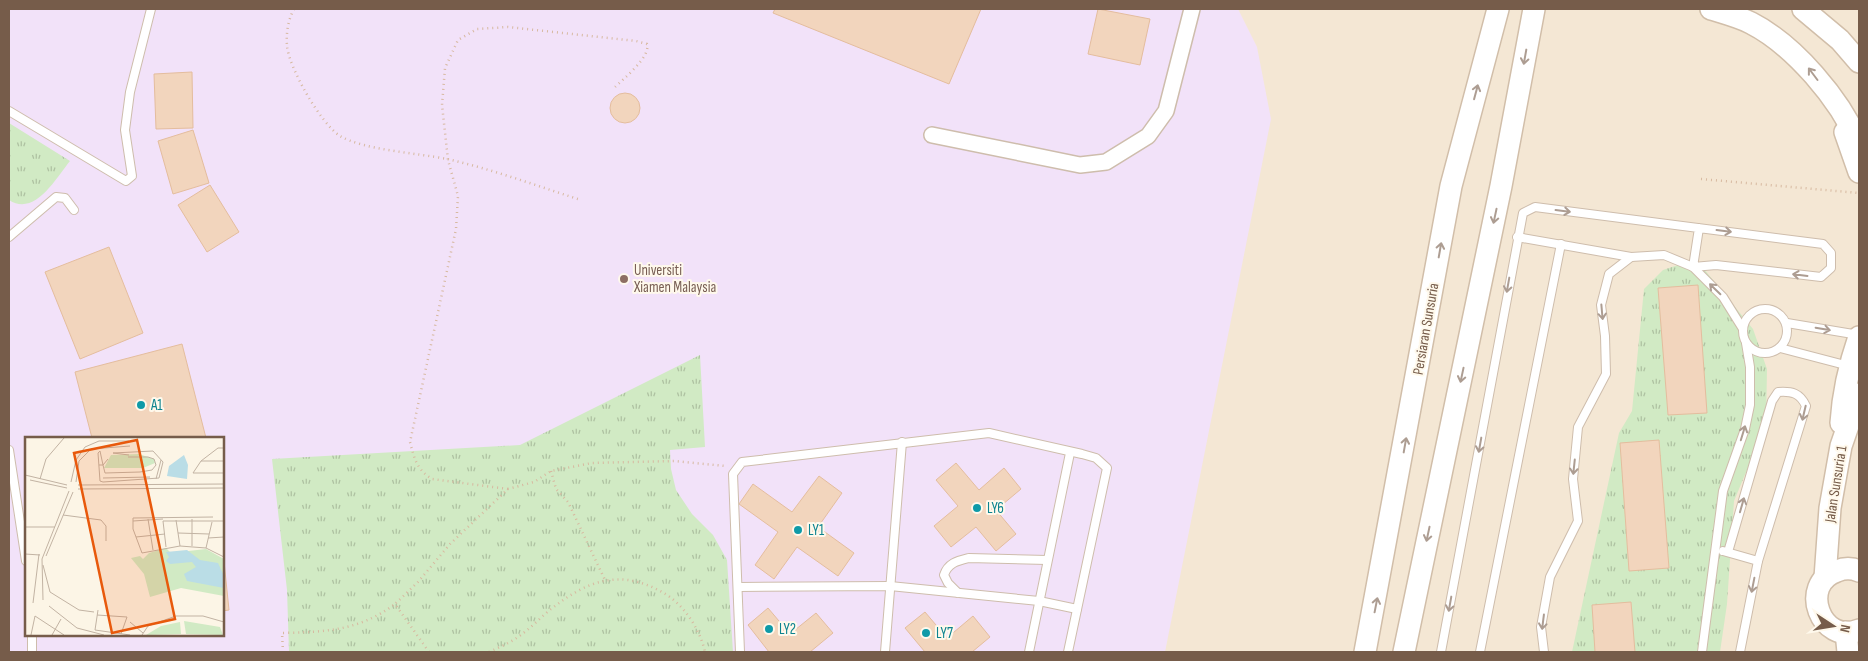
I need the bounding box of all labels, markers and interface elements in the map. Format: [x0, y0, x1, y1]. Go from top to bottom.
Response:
one-way arrow [1519, 48, 1529, 64]
one-way arrow [1808, 68, 1819, 81]
one-way arrow [1472, 85, 1481, 101]
one-way arrow [1554, 206, 1570, 216]
one-way arrow [1490, 208, 1499, 224]
one-way arrow [1716, 226, 1732, 236]
one-way arrow [1435, 243, 1445, 259]
place label: Universiti Xiamen Malaysia [633, 261, 716, 297]
one-way arrow [1792, 270, 1808, 280]
marker: Universiti Xiamen Malaysia [618, 273, 630, 285]
one-way arrow [1503, 276, 1513, 292]
street label: Persiaran Sunsuria [1409, 281, 1443, 376]
one-way arrow [1709, 283, 1722, 295]
one-way arrow [1597, 303, 1607, 319]
one-way arrow [1815, 325, 1831, 335]
one-way arrow [1456, 367, 1466, 383]
place label: A1 [150, 396, 163, 415]
marker: A1 [135, 399, 147, 411]
one-way arrow [1798, 404, 1808, 420]
one-way arrow [1739, 426, 1749, 442]
one-way arrow [1474, 436, 1484, 452]
inset map [25, 437, 224, 636]
one-way arrow [1401, 437, 1410, 453]
street label: Jalan Sunsuria 1 [1820, 444, 1852, 525]
one-way arrow [1569, 459, 1579, 475]
one-way arrow [1737, 498, 1747, 514]
place label: LY6 [987, 499, 1004, 518]
marker: LY6 [971, 502, 983, 514]
place label: LY1 [808, 521, 825, 540]
marker: LY1 [792, 524, 804, 536]
one-way arrow [1423, 526, 1433, 542]
one-way arrow [1748, 577, 1758, 593]
one-way arrow [1445, 596, 1454, 612]
one-way arrow [1371, 597, 1381, 613]
north arrow [1808, 601, 1858, 651]
one-way arrow [1538, 613, 1548, 629]
place label: LY2 [779, 620, 796, 639]
marker: LY2 [763, 623, 775, 635]
text: N [1836, 623, 1854, 634]
place label: LY7 [936, 624, 953, 643]
marker: LY7 [920, 627, 932, 639]

